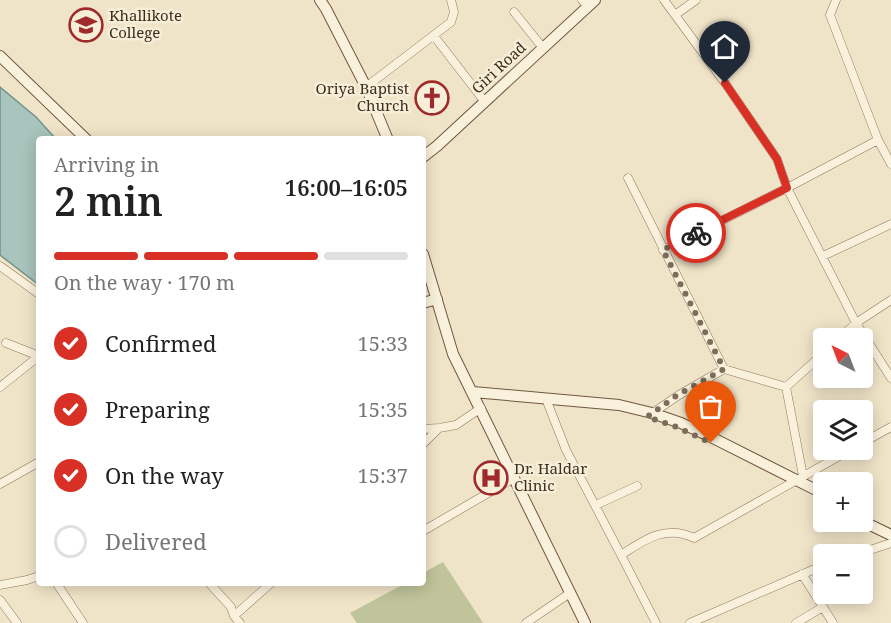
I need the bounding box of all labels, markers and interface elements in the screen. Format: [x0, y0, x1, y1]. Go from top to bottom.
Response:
place label: Khallikote College [109, 5, 182, 42]
school or university icon: Khallikote College [68, 7, 104, 43]
pin [699, 21, 750, 83]
icon: home [708, 30, 741, 63]
street label: Giri Road [467, 37, 530, 98]
place label: Oriya Baptist Church [316, 78, 409, 115]
church icon: Oriya Baptist Church [414, 80, 450, 116]
text: Arriving in [54, 151, 159, 178]
text: 16:00–16:05 [285, 172, 408, 202]
text: 2 min [54, 174, 163, 227]
courier [666, 203, 726, 263]
icon: bike [680, 217, 713, 250]
text: On the way · 170 m [54, 269, 235, 296]
icon: check [54, 327, 87, 360]
text: Confirmed [105, 328, 216, 358]
north arrow [813, 328, 873, 388]
map controls [813, 328, 873, 604]
text: 15:33 [358, 330, 408, 357]
pin [685, 381, 736, 443]
icon: bag [694, 390, 727, 423]
icon: check [54, 393, 87, 426]
text: Preparing [105, 394, 210, 424]
text: 15:35 [358, 396, 408, 423]
button: layers [813, 400, 873, 460]
place label: Dr. Haldar Clinic [514, 458, 587, 495]
icon: check [54, 459, 87, 492]
text: On the way [105, 460, 224, 490]
hospital icon: Dr. Haldar Clinic [473, 460, 509, 496]
text: 15:37 [358, 462, 408, 489]
button: + [813, 472, 873, 532]
text: Delivered [105, 526, 207, 556]
button: − [813, 544, 873, 604]

